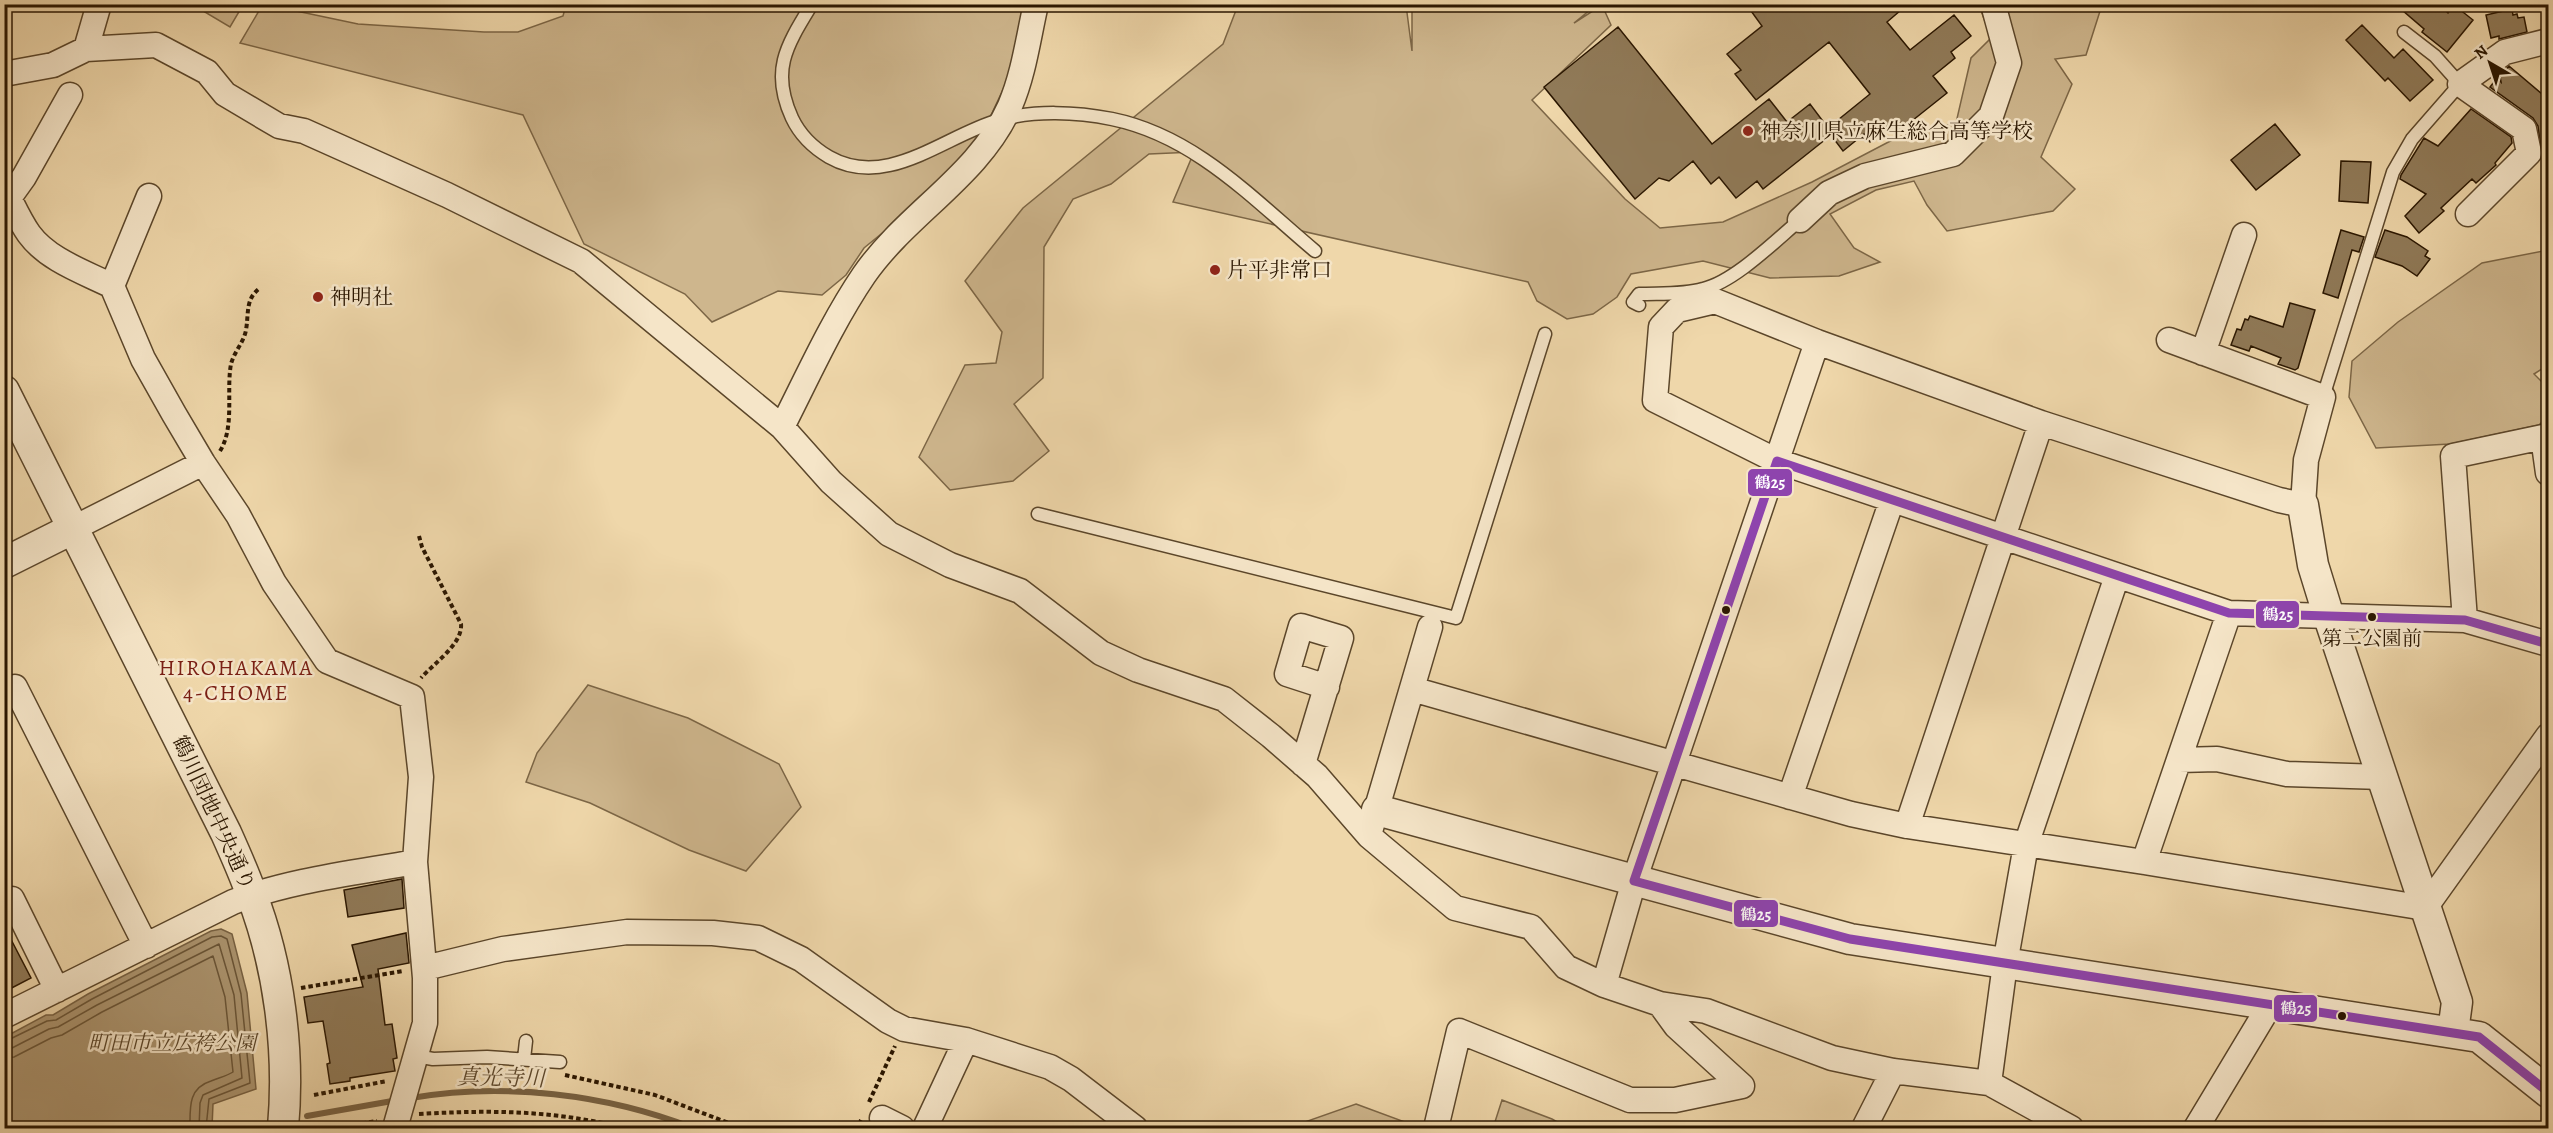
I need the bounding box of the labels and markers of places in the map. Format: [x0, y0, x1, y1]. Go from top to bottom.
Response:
place label: 神奈川県立麻生総合高等学校 [1760, 117, 2033, 145]
marker: 神奈川県立麻生総合高等学校 [1741, 124, 1755, 138]
place label: 片平非常口 [1227, 256, 1332, 284]
marker: 片平非常口 [1208, 263, 1222, 277]
place label: 神明社 [330, 283, 393, 311]
marker: 神明社 [311, 290, 325, 304]
unlabelled marker [1720, 604, 1732, 616]
marker: 第二公園前 [2366, 611, 2378, 623]
place label: 第二公園前 [2322, 625, 2422, 652]
unlabelled marker [2336, 1010, 2348, 1022]

